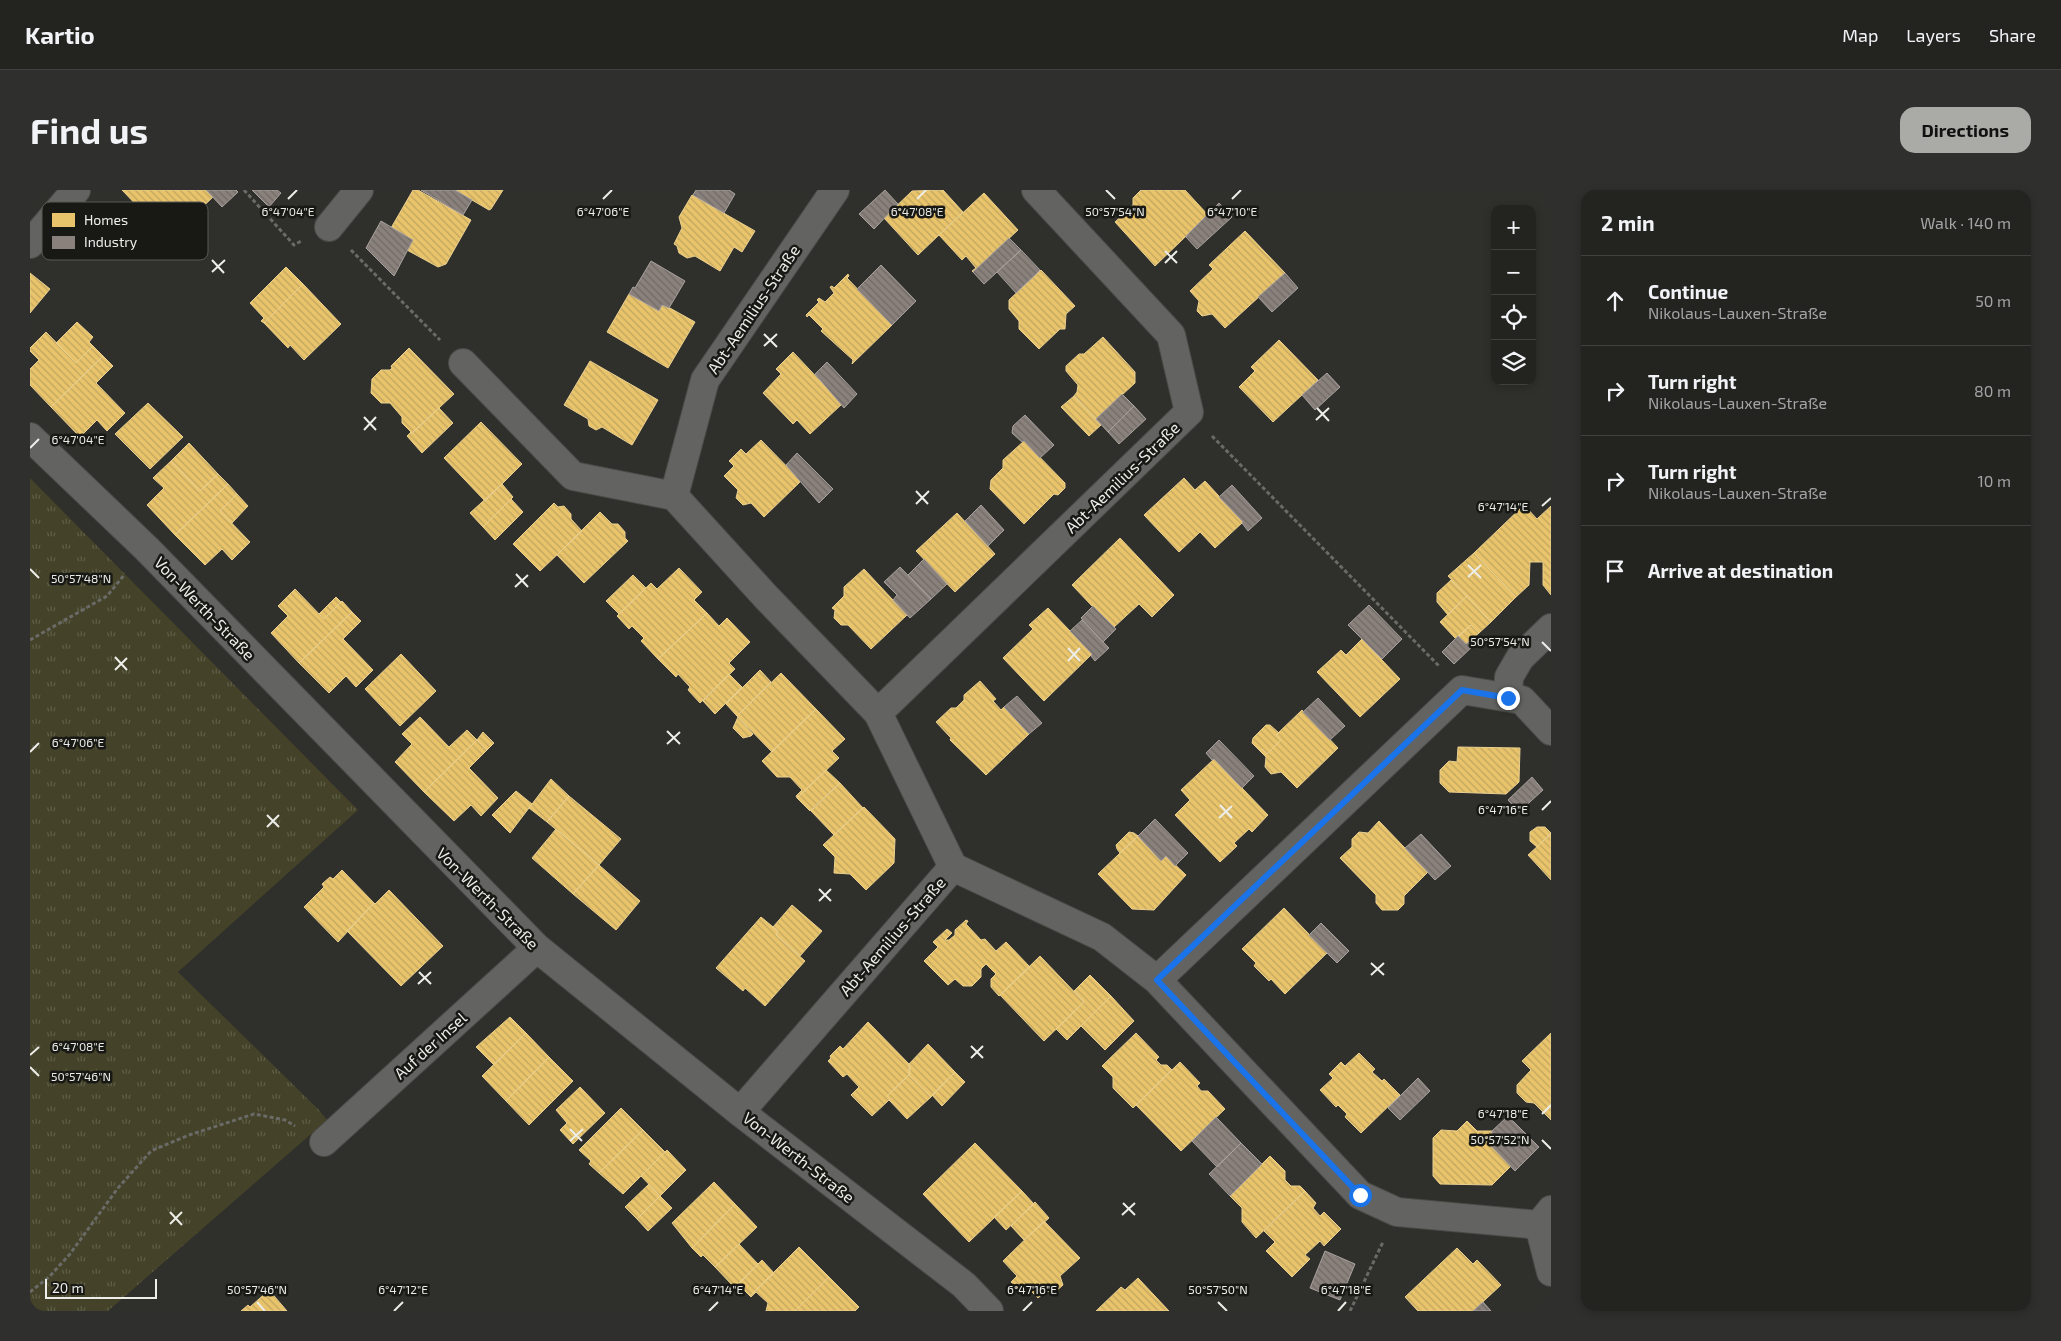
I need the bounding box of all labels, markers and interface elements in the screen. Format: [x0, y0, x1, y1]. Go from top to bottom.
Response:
text: Kartio [25, 20, 95, 49]
text: Map [1842, 24, 1878, 46]
text: Layers [1906, 24, 1961, 46]
text: Share [1989, 24, 2036, 46]
button: Directions [1900, 107, 2031, 153]
text: Find us [30, 109, 148, 151]
legend [42, 202, 208, 260]
text: 6°47'04"E [262, 204, 315, 218]
text: 6°47'06"E [577, 204, 629, 218]
text: 6°47'08"E [891, 204, 944, 218]
text: 50°57'54"N [1085, 204, 1145, 218]
text: 6°47'10"E [1207, 204, 1257, 218]
map controls [1491, 205, 1536, 385]
button: + [1491, 205, 1536, 250]
text: 2 min [1601, 210, 1655, 235]
text: Homes [84, 211, 128, 228]
text: Walk · 140 m [1920, 213, 2011, 232]
text: Industry [84, 233, 138, 250]
street label: Abt-Aemilius-Straße [703, 241, 803, 377]
button: − [1491, 250, 1536, 295]
text: Continue [1648, 280, 1728, 303]
icon: ahead [1601, 287, 1629, 315]
text: 50 m [1975, 291, 2011, 310]
button: locate [1491, 295, 1536, 340]
text: Nikolaus-Lauxen-Straße [1648, 303, 1827, 322]
button: layers [1491, 340, 1536, 385]
text: Turn right [1648, 370, 1736, 393]
icon: right [1601, 377, 1629, 405]
text: 80 m [1974, 381, 2011, 400]
text: Nikolaus-Lauxen-Straße [1648, 393, 1827, 412]
street label: Abt-Aemilius-Straße [1061, 418, 1183, 536]
text: 6°47'04"E [52, 432, 105, 446]
text: Turn right [1648, 460, 1736, 483]
icon: right [1601, 467, 1629, 495]
text: 10 m [1977, 471, 2011, 490]
text: Nikolaus-Lauxen-Straße [1648, 483, 1827, 502]
text: 6°47'14"E [1478, 499, 1528, 513]
street label: Von-Werth-Straße [151, 552, 259, 664]
icon: arrive [1601, 557, 1629, 585]
text: Arrive at destination [1648, 559, 1833, 582]
text: 50°57'48"N [51, 571, 111, 585]
text: 50°57'54"N [1470, 634, 1530, 648]
route end [1497, 687, 1520, 710]
text: 6°47'06"E [52, 735, 104, 749]
text: 6°47'16"E [1478, 802, 1528, 816]
street label: Von-Werth-Straße [433, 843, 543, 953]
street label: Abt-Aemilius-Straße [835, 873, 949, 999]
street label: Auf der Insel [390, 1007, 470, 1082]
text: 6°47'08"E [52, 1039, 105, 1053]
text: 50°57'46"N [51, 1069, 111, 1083]
text: 6°47'18"E [1478, 1106, 1528, 1120]
street label: Von-Werth-Straße [739, 1108, 859, 1206]
text: 50°57'52"N [1471, 1132, 1529, 1146]
route start [1349, 1184, 1372, 1207]
scale bar [45, 1276, 158, 1299]
text: 20 m [52, 1279, 84, 1296]
text: 50°57'46"N [227, 1282, 287, 1296]
text: 6°47'12"E [378, 1282, 428, 1296]
text: 6°47'14"E [693, 1282, 743, 1296]
text: 6°47'16"E [1007, 1282, 1057, 1296]
text: 50°57'50"N [1188, 1282, 1248, 1296]
text: 6°47'18"E [1321, 1282, 1371, 1296]

